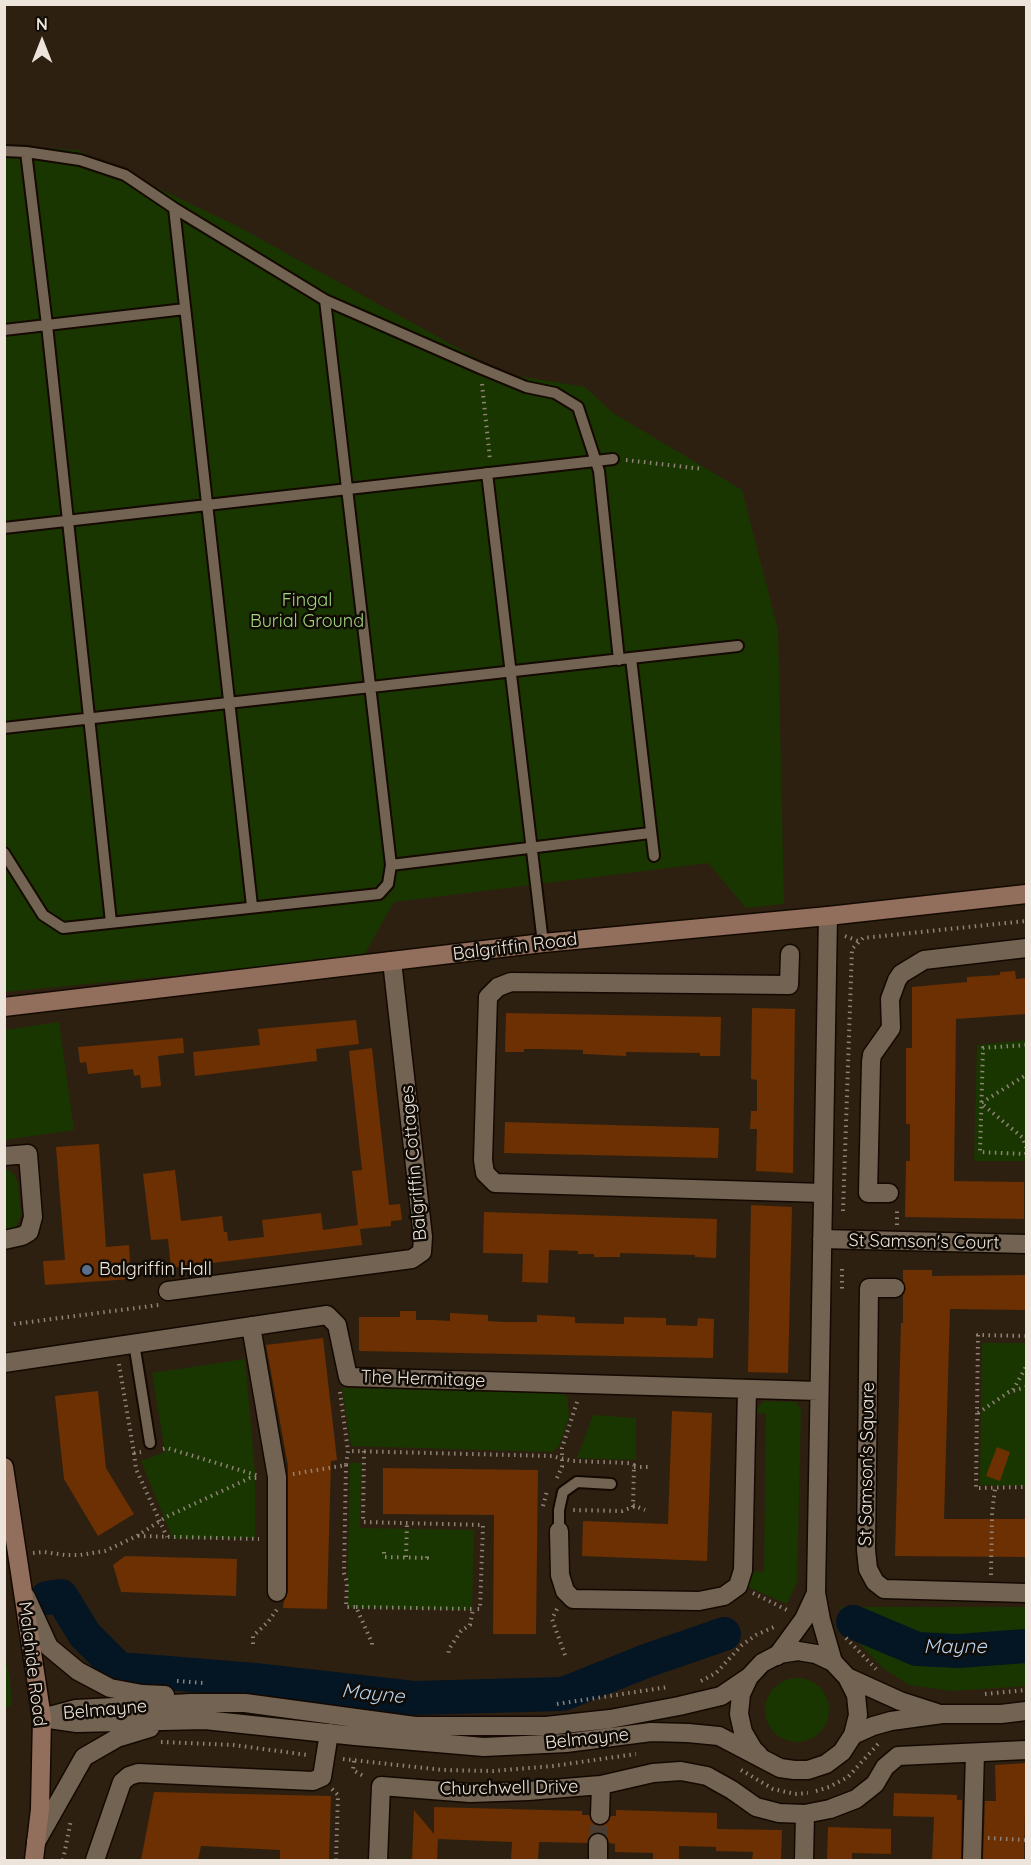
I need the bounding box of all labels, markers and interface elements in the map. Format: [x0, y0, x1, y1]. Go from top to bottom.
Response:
north arrow [12, 12, 72, 72]
text: N [36, 14, 48, 34]
park label: Fingal Burial Ground [250, 590, 364, 632]
street label: Balgriffin Road [451, 929, 579, 965]
street label: Balgriffin Cottages [396, 1084, 432, 1242]
street label: St Samson's Court [848, 1230, 1000, 1254]
place label: Balgriffin Hall [99, 1259, 212, 1281]
marker: Balgriffin Hall [80, 1263, 94, 1277]
street label: The Hermitage [360, 1366, 486, 1392]
street label: St Samson's Square [855, 1382, 879, 1546]
street label: Malahide Road [14, 1600, 50, 1728]
water label: Mayne [924, 1635, 986, 1659]
water label: Mayne [340, 1679, 406, 1709]
street label: Belmayne [62, 1696, 148, 1724]
street label: Belmayne [544, 1724, 630, 1754]
street label: Churchwell Drive [440, 1776, 578, 1800]

